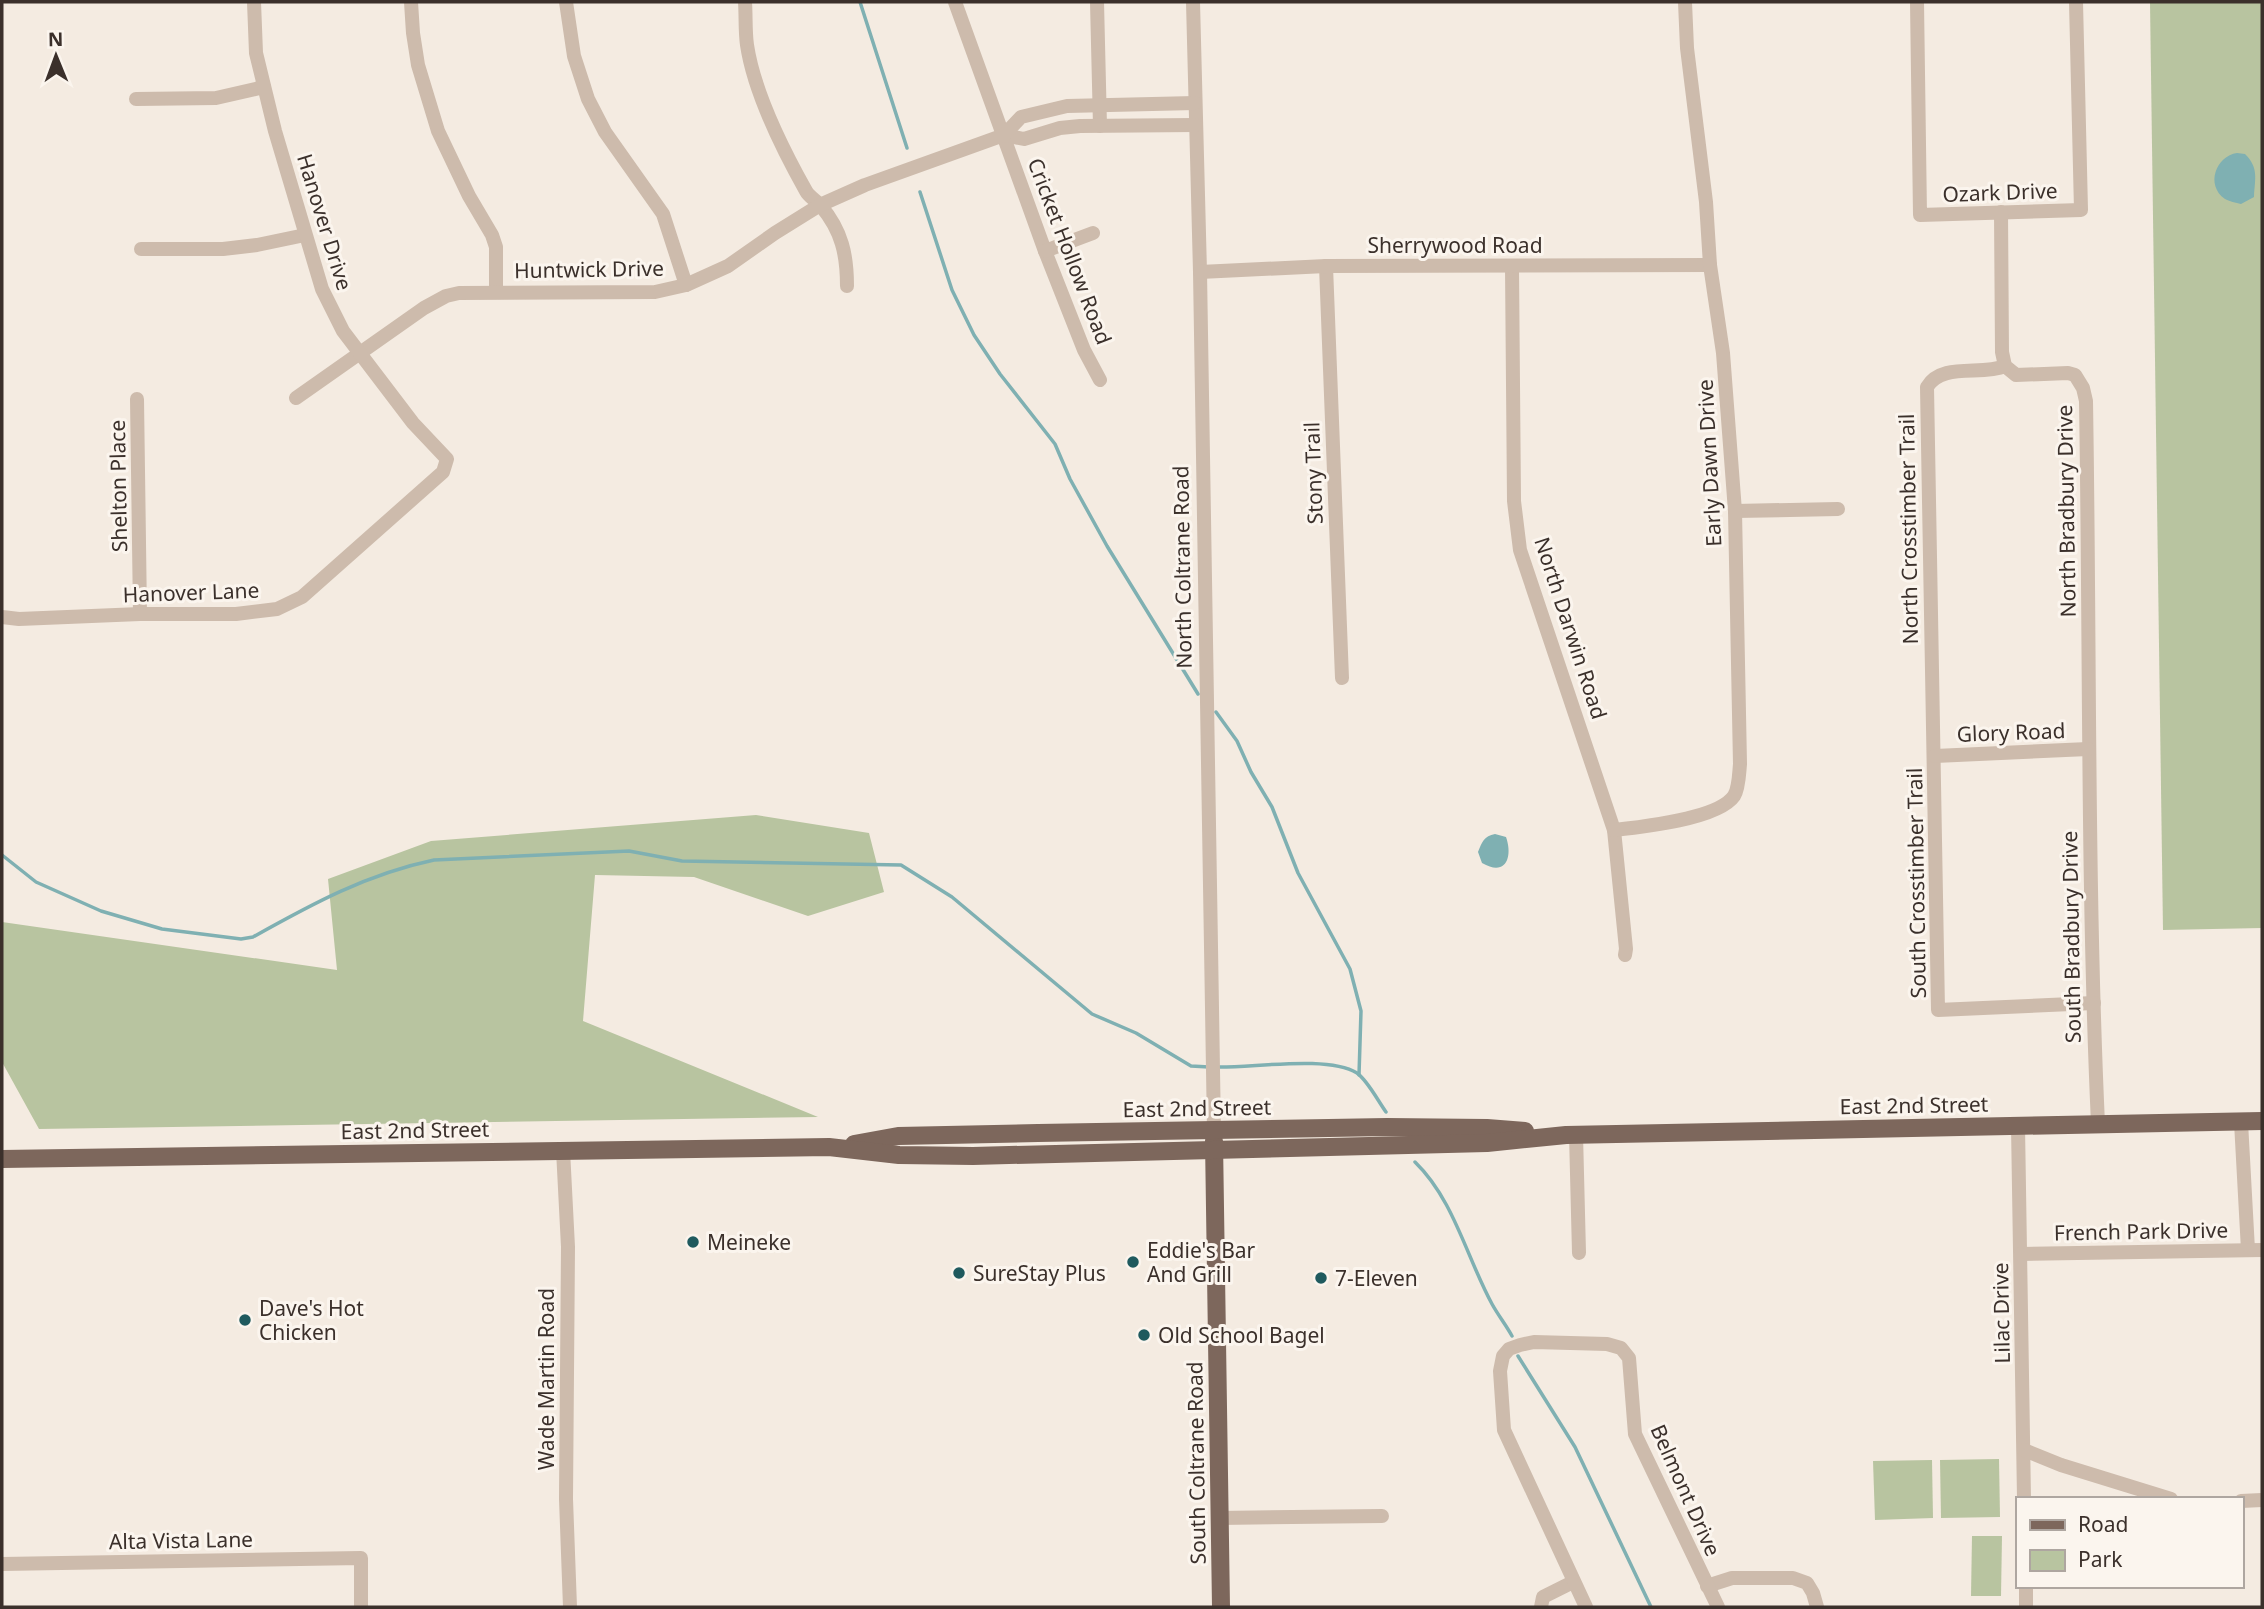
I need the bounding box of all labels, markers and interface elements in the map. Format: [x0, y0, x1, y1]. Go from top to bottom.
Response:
north arrow [21, 21, 91, 91]
text: N [48, 26, 64, 52]
street label: Hanover Drive [291, 150, 359, 294]
street label: Cricket Hollow Road [1022, 154, 1118, 348]
street label: Ozark Drive [1942, 176, 2058, 208]
street label: Sherrywood Road [1367, 231, 1543, 259]
street label: Huntwick Drive [514, 254, 664, 284]
street label: Early Dawn Drive [1691, 379, 1727, 547]
street label: North Bradbury Drive [2050, 404, 2082, 618]
street label: North Crosstimber Trail [1892, 413, 1924, 645]
street label: Shelton Place [103, 420, 133, 552]
street label: Stony Trail [1297, 421, 1329, 525]
street label: North Coltrane Road [1166, 465, 1198, 669]
street label: North Darwin Road [1528, 533, 1614, 723]
street label: Hanover Lane [122, 576, 260, 608]
street label: Glory Road [1956, 716, 2066, 748]
street label: South Crosstimber Trail [1900, 767, 1932, 999]
street label: South Bradbury Drive [2055, 831, 2087, 1043]
street label: East 2nd Street [1839, 1090, 1989, 1120]
street label: East 2nd Street [1122, 1093, 1272, 1123]
street label: East 2nd Street [340, 1115, 490, 1145]
street label: French Park Drive [2054, 1215, 2228, 1247]
place label: Meineke [707, 1228, 791, 1256]
marker: Meineke [685, 1234, 701, 1250]
place label: Eddie's Bar And Grill [1147, 1236, 1256, 1288]
marker: Eddie's Bar And Grill [1125, 1254, 1141, 1270]
place label: SureStay Plus [973, 1259, 1106, 1287]
street label: Lilac Drive [1986, 1262, 2016, 1364]
place label: 7-Eleven [1335, 1264, 1418, 1292]
marker: SureStay Plus [951, 1265, 967, 1281]
marker: 7-Eleven [1313, 1270, 1329, 1286]
street label: Wade Martin Road [532, 1288, 560, 1470]
place label: Dave's Hot Chicken [259, 1294, 364, 1346]
marker: Dave's Hot Chicken [237, 1312, 253, 1328]
place label: Old School Bagel [1158, 1321, 1325, 1349]
marker: Old School Bagel [1136, 1327, 1152, 1343]
street label: South Coltrane Road [1180, 1361, 1212, 1565]
street label: Belmont Drive [1644, 1420, 1728, 1560]
legend [2016, 1497, 2243, 1588]
text: Road [2078, 1510, 2128, 1538]
street label: Alta Vista Lane [109, 1525, 253, 1555]
text: Park [2078, 1545, 2123, 1573]

